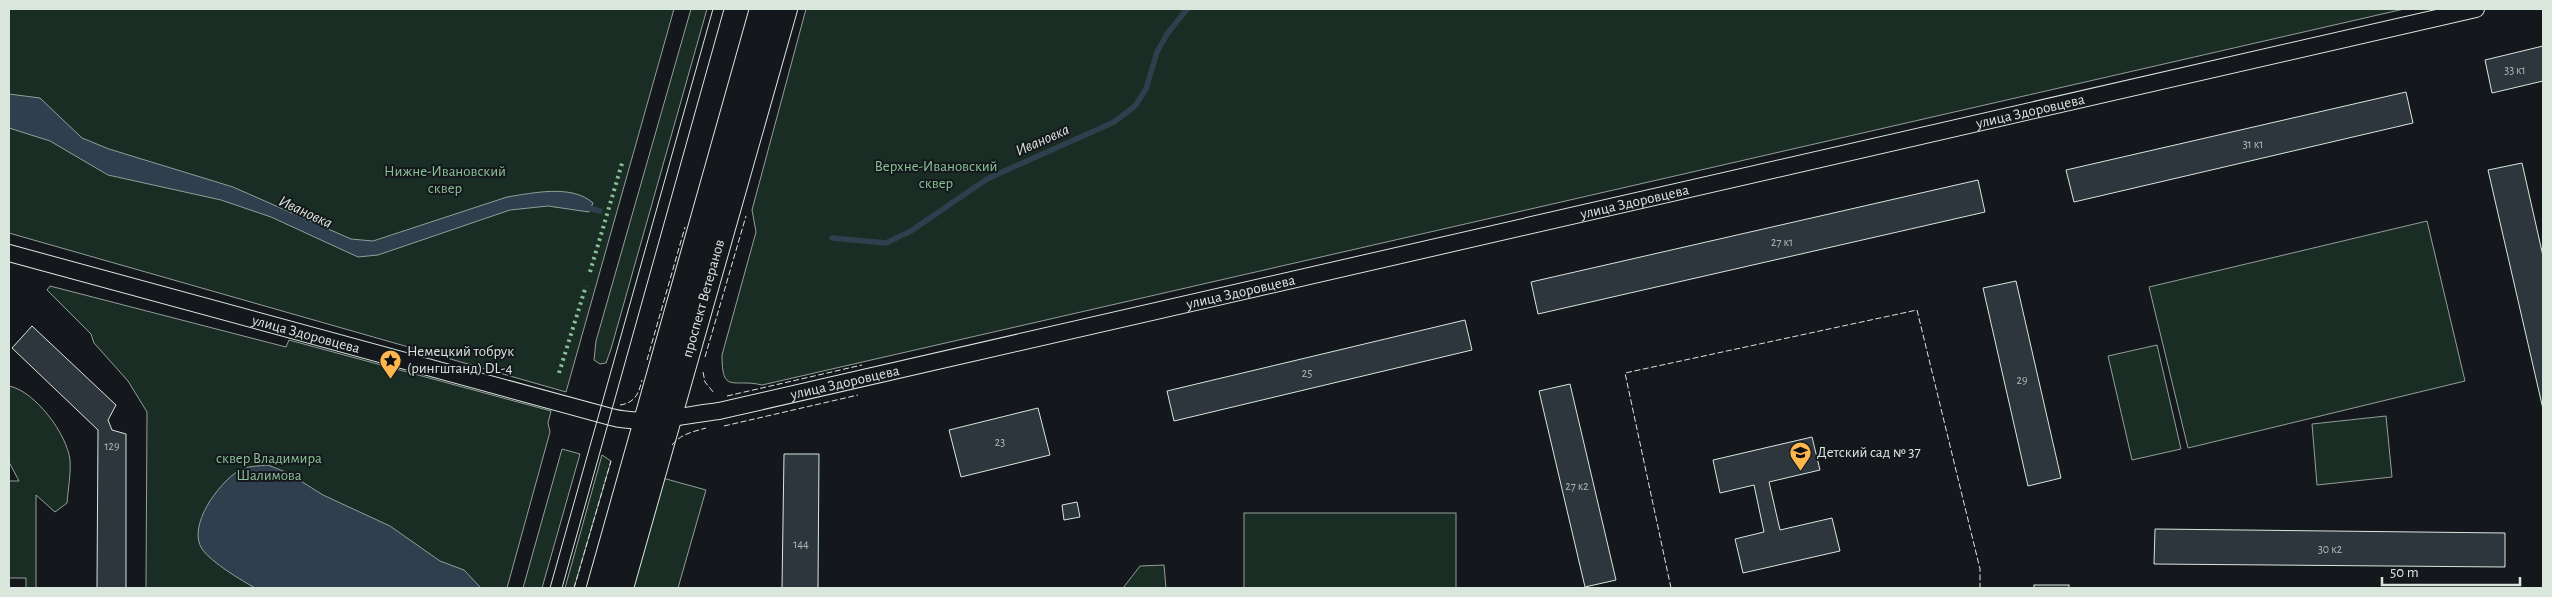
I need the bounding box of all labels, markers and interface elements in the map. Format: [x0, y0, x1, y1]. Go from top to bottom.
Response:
house number: 33 к1 [2504, 64, 2526, 76]
street label: улица Здоровцева [1974, 92, 2086, 131]
water label: Ивановка [1013, 121, 1072, 159]
house number: 31 к1 [2243, 138, 2263, 150]
park label: Верхне-Ивановский сквер [874, 159, 998, 191]
park label: Нижне-Ивановский сквер [384, 164, 506, 196]
street label: улица Здоровцева [1578, 182, 1691, 222]
water label: Ивановка [276, 193, 335, 231]
house number: 27 к1 [1771, 236, 1793, 248]
street label: проспект Ветеранов [680, 238, 727, 359]
street label: улица Здоровцева [1184, 272, 1297, 312]
street label: улица Здоровцева [249, 312, 362, 356]
place label: Немецкий тобрук (рингштанд) DL-4 [407, 344, 514, 376]
place icon: Немецкий тобрук (рингштанд) DL-4 [379, 348, 403, 379]
street label: улица Здоровцева [788, 363, 901, 403]
house number: 25 [1302, 367, 1312, 379]
house number: 29 [2016, 374, 2028, 386]
house number: 23 [995, 436, 1005, 448]
house number: 129 [104, 440, 120, 452]
school or university icon: Детский сад № 37 [1789, 440, 1813, 471]
place label: Детский сад № 37 [1817, 445, 1921, 460]
park label: сквер Владимира Шалимова [216, 451, 322, 483]
house number: 27 к2 [1565, 480, 1589, 492]
house number: 144 [793, 538, 809, 550]
house number: 30 к2 [2318, 543, 2343, 555]
scale bar [2382, 554, 2520, 586]
text: 50 m [2390, 565, 2419, 580]

